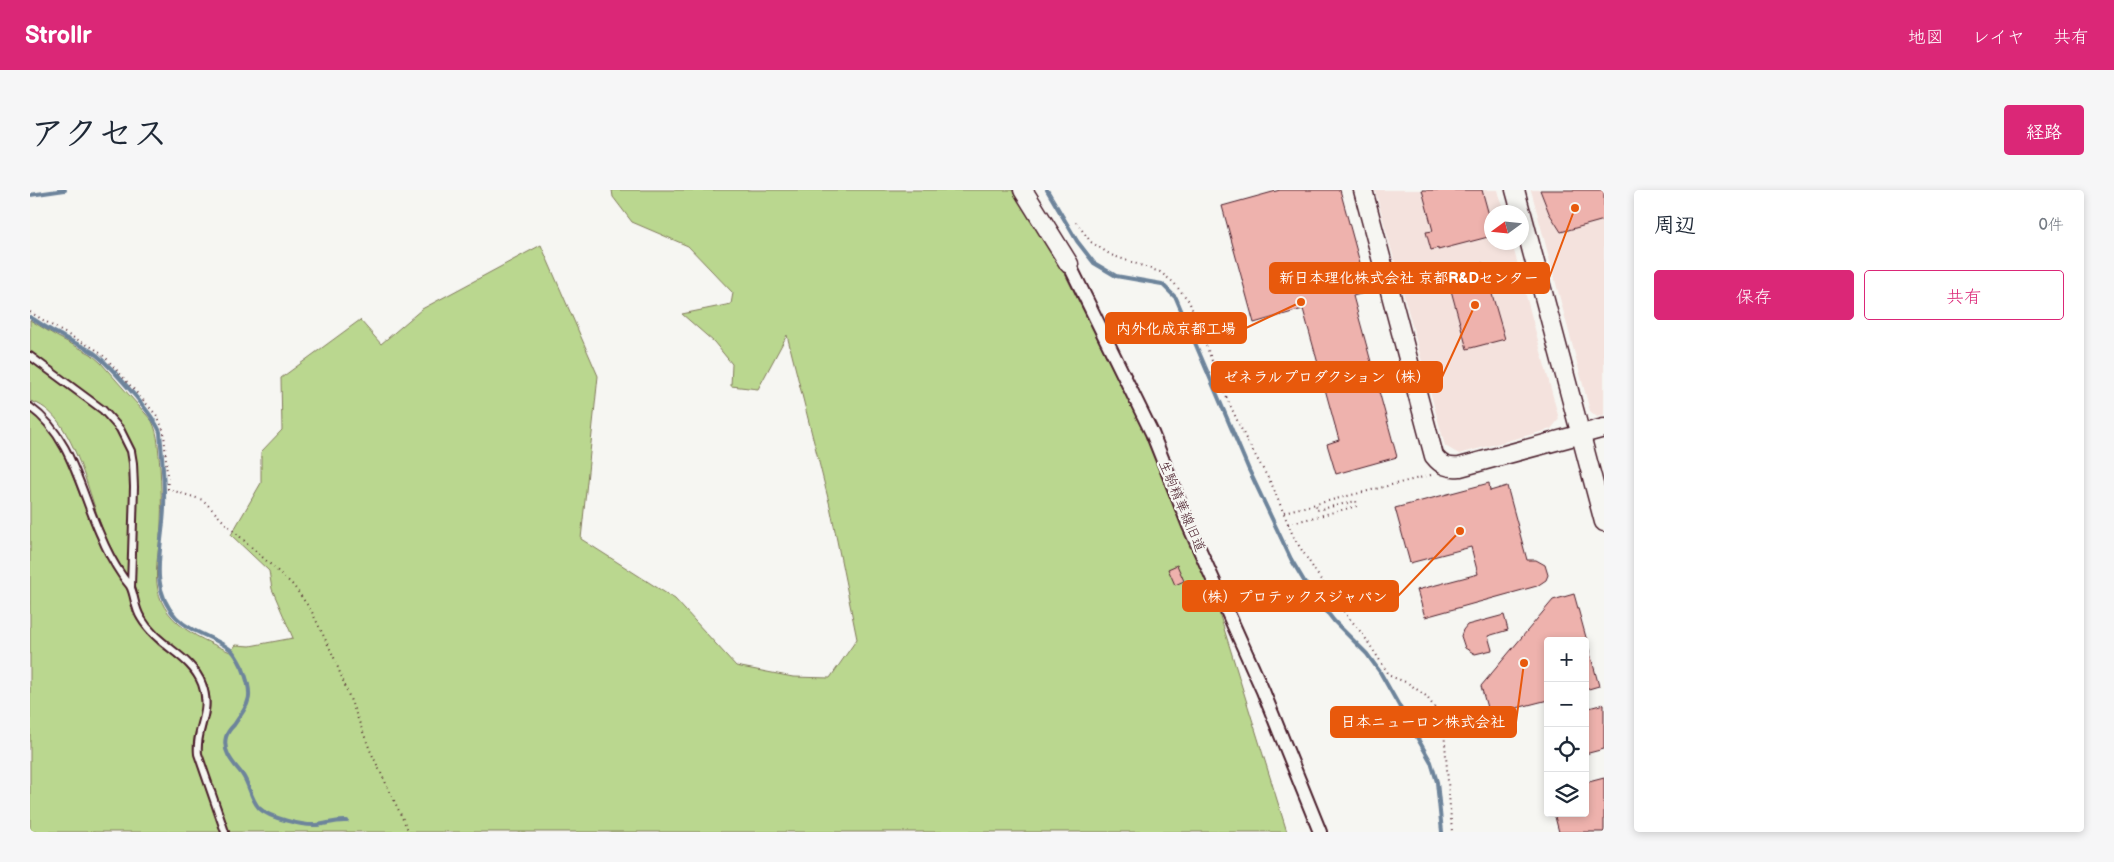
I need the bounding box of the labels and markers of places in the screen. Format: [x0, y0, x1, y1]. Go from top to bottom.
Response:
callout: 新日本理化株式会社 京都R&Dセンター [1270, 263, 1549, 293]
callout: 内外化成京都工場 [1106, 313, 1246, 343]
callout: ゼネラルプロダクション（株） [1212, 362, 1442, 392]
callout: （株）プロテックスジャパン [1183, 581, 1398, 611]
callout: 日本ニューロン株式会社 [1331, 707, 1516, 737]

